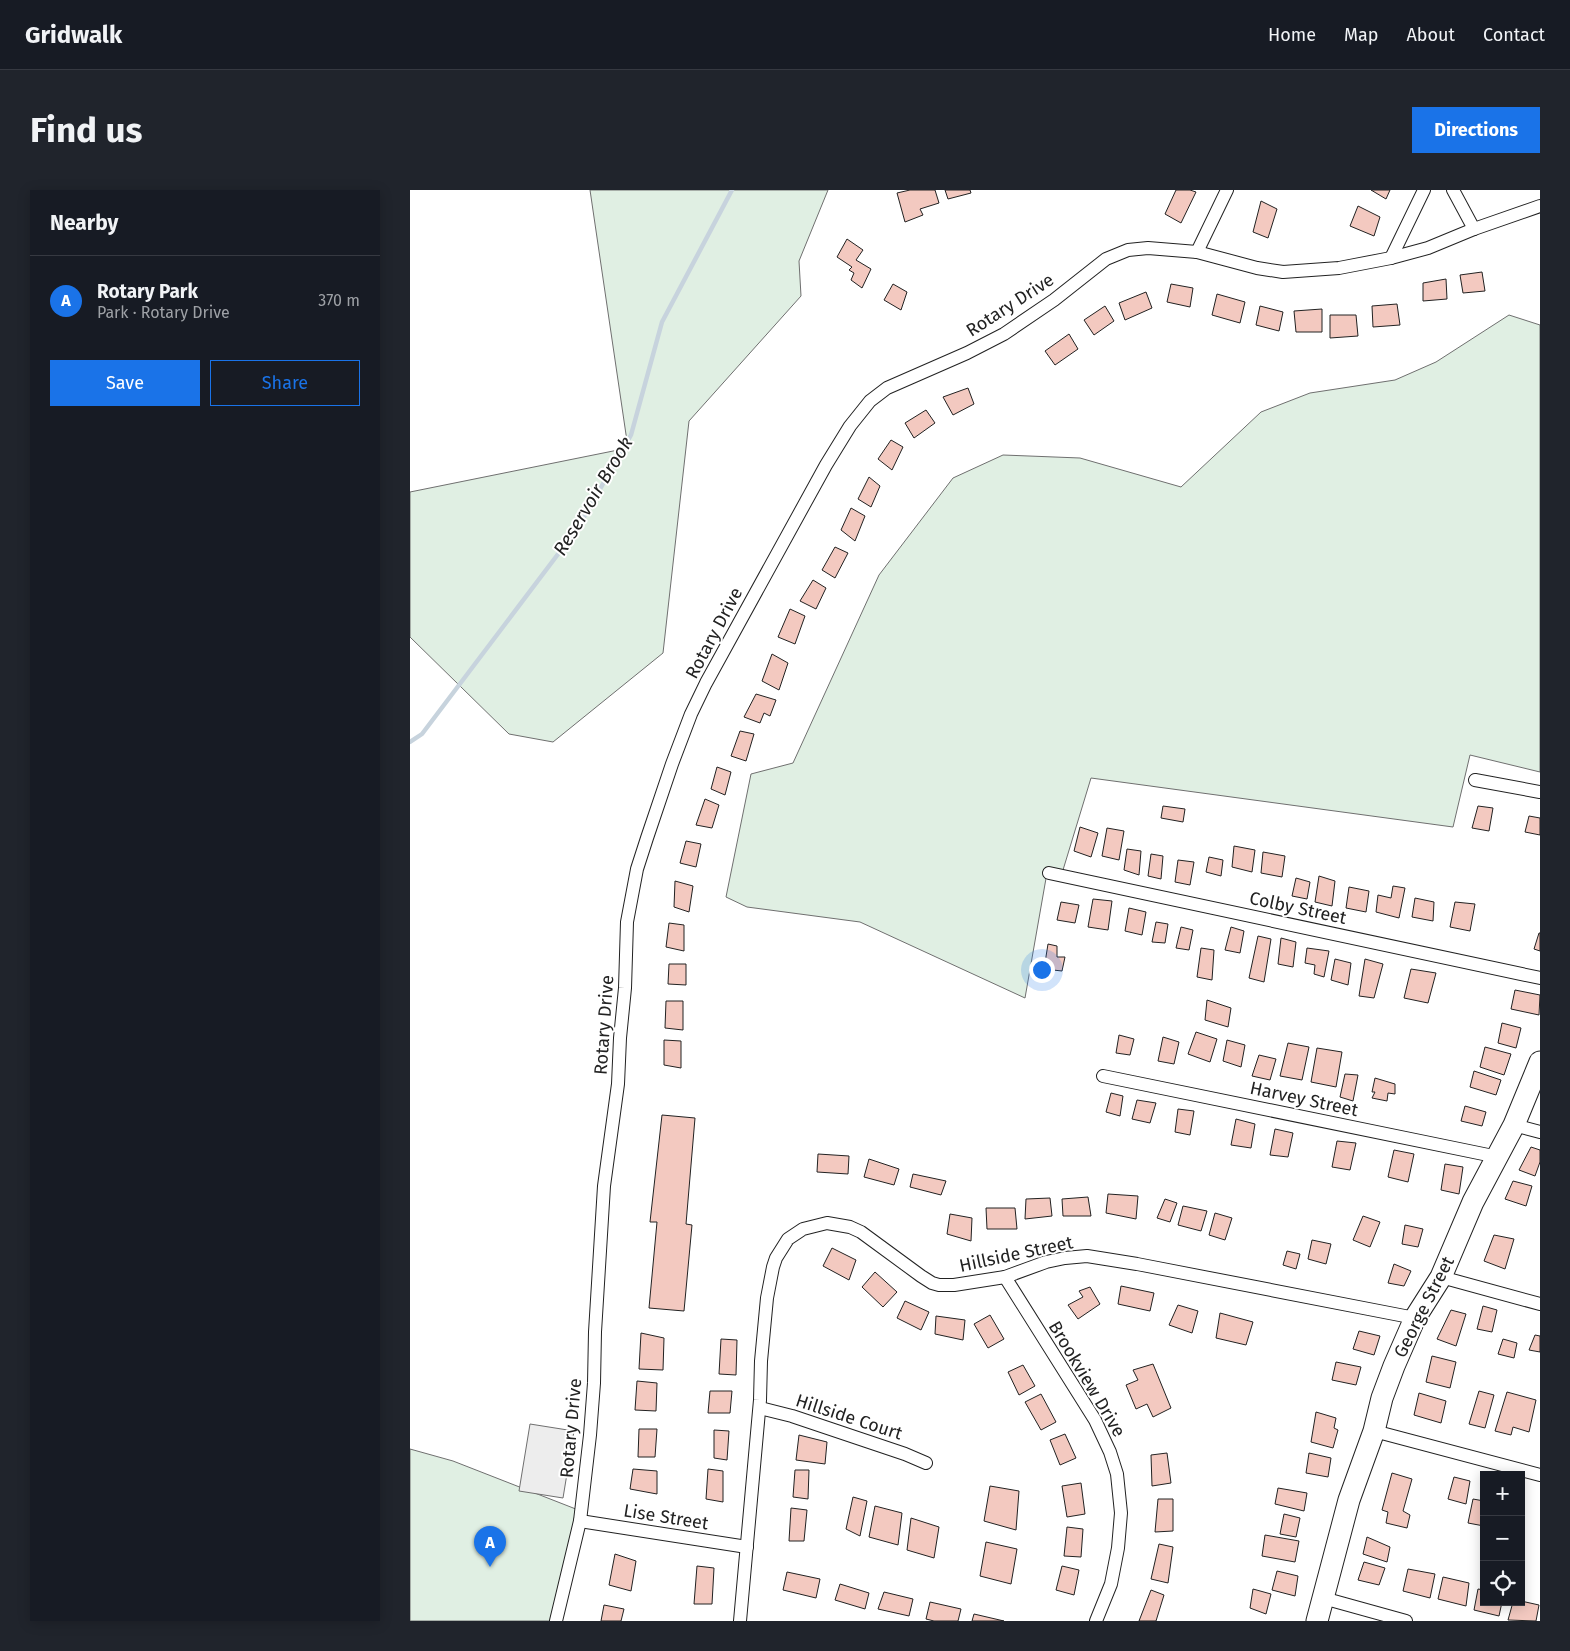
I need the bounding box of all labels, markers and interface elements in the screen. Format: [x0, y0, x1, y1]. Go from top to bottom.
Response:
text: Gridwalk [25, 21, 122, 49]
text: Home [1268, 24, 1316, 46]
text: Map [1344, 24, 1378, 46]
text: About [1406, 24, 1455, 46]
text: Contact [1483, 24, 1545, 46]
button: Directions [1412, 107, 1540, 153]
text: Find us [30, 109, 142, 151]
text: Nearby [50, 210, 118, 236]
street label: Rotary Drive [962, 269, 1058, 341]
text: Rotary Park [97, 280, 198, 303]
text: A [61, 291, 71, 310]
text: 370 m [318, 291, 360, 310]
text: Park · Rotary Drive [97, 303, 230, 322]
button: Save [50, 360, 200, 406]
button: Share [210, 360, 360, 406]
water label: Reservoir Brook [548, 432, 638, 560]
street label: Rotary Drive [681, 584, 747, 682]
street label: Colby Street [1247, 887, 1349, 929]
your location [1029, 957, 1055, 983]
street label: Rotary Drive [590, 974, 618, 1076]
street label: Harvey Street [1248, 1077, 1361, 1121]
street label: Hillside Street [957, 1231, 1075, 1277]
street label: George Street [1389, 1252, 1459, 1361]
street label: Brookview Drive [1044, 1317, 1130, 1441]
street label: Rotary Drive [556, 1377, 586, 1479]
street label: Hillside Court [793, 1389, 906, 1445]
map controls [1480, 1471, 1525, 1606]
button: + [1480, 1471, 1525, 1516]
street label: Lise Street [622, 1499, 711, 1535]
button: − [1480, 1516, 1525, 1561]
pin: A [474, 1526, 506, 1567]
button: locate [1480, 1561, 1525, 1606]

